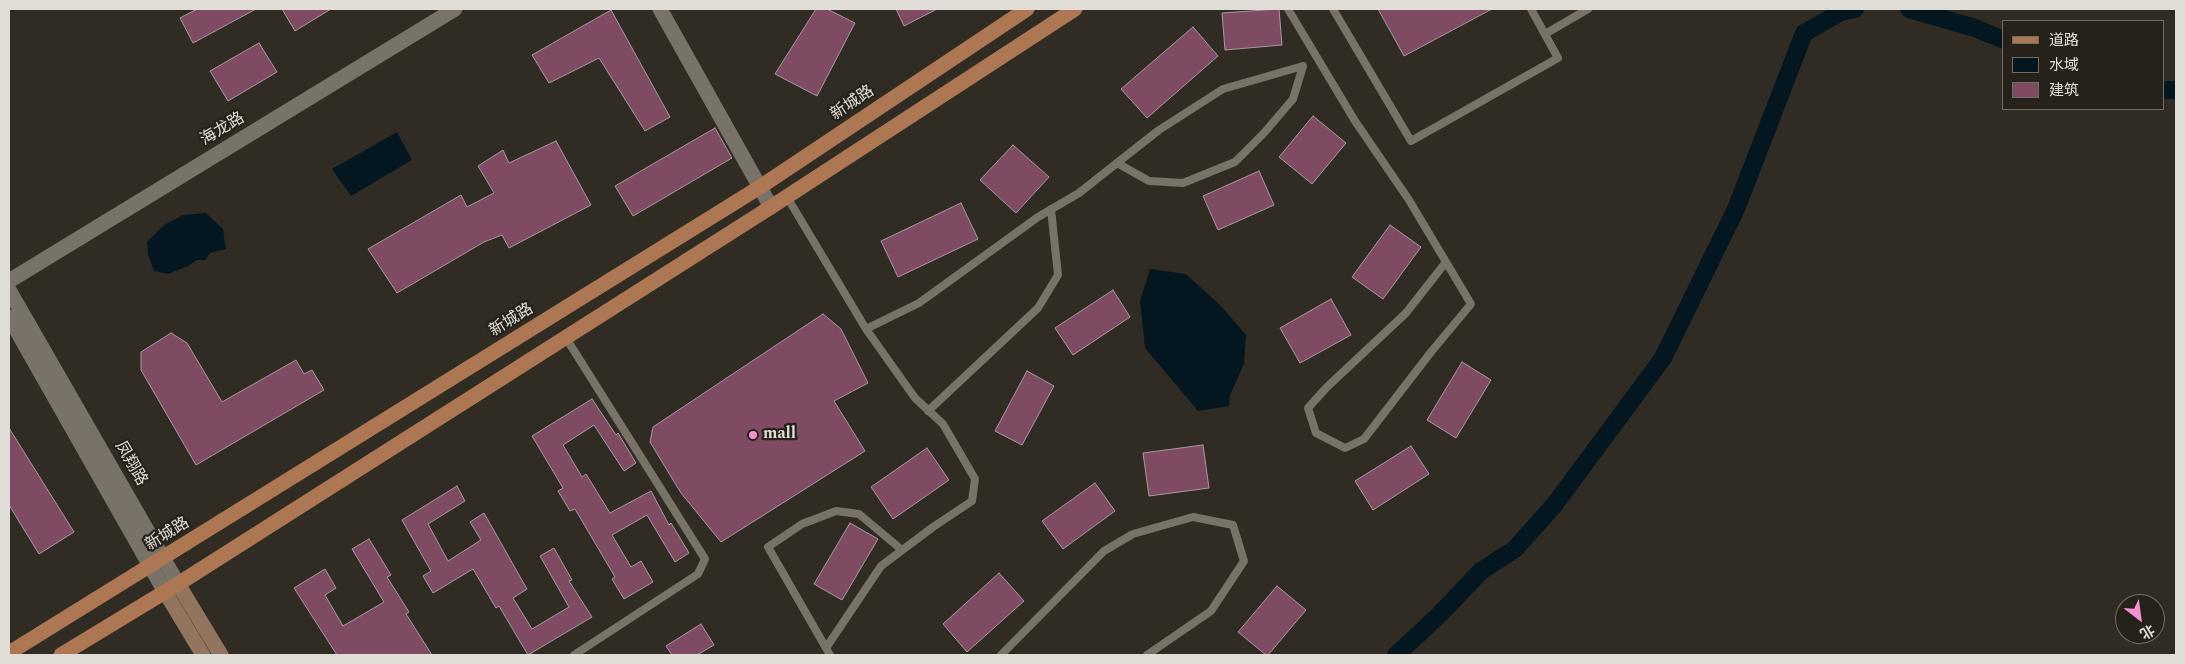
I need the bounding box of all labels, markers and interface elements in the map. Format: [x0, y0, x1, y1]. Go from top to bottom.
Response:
legend [2002, 20, 2165, 110]
text: 道路 [2049, 29, 2079, 52]
text: 水域 [2049, 54, 2079, 77]
text: 建筑 [2049, 79, 2079, 102]
street label: 新城路 [828, 83, 878, 125]
street label: 海龙路 [197, 109, 249, 151]
street label: 新城路 [487, 300, 537, 342]
place label: mall [763, 425, 796, 445]
marker: mall [747, 429, 759, 441]
street label: 凤翔路 [110, 438, 150, 490]
street label: 新城路 [143, 514, 193, 556]
north arrow [2115, 594, 2165, 644]
text: 北 [2136, 619, 2159, 644]

